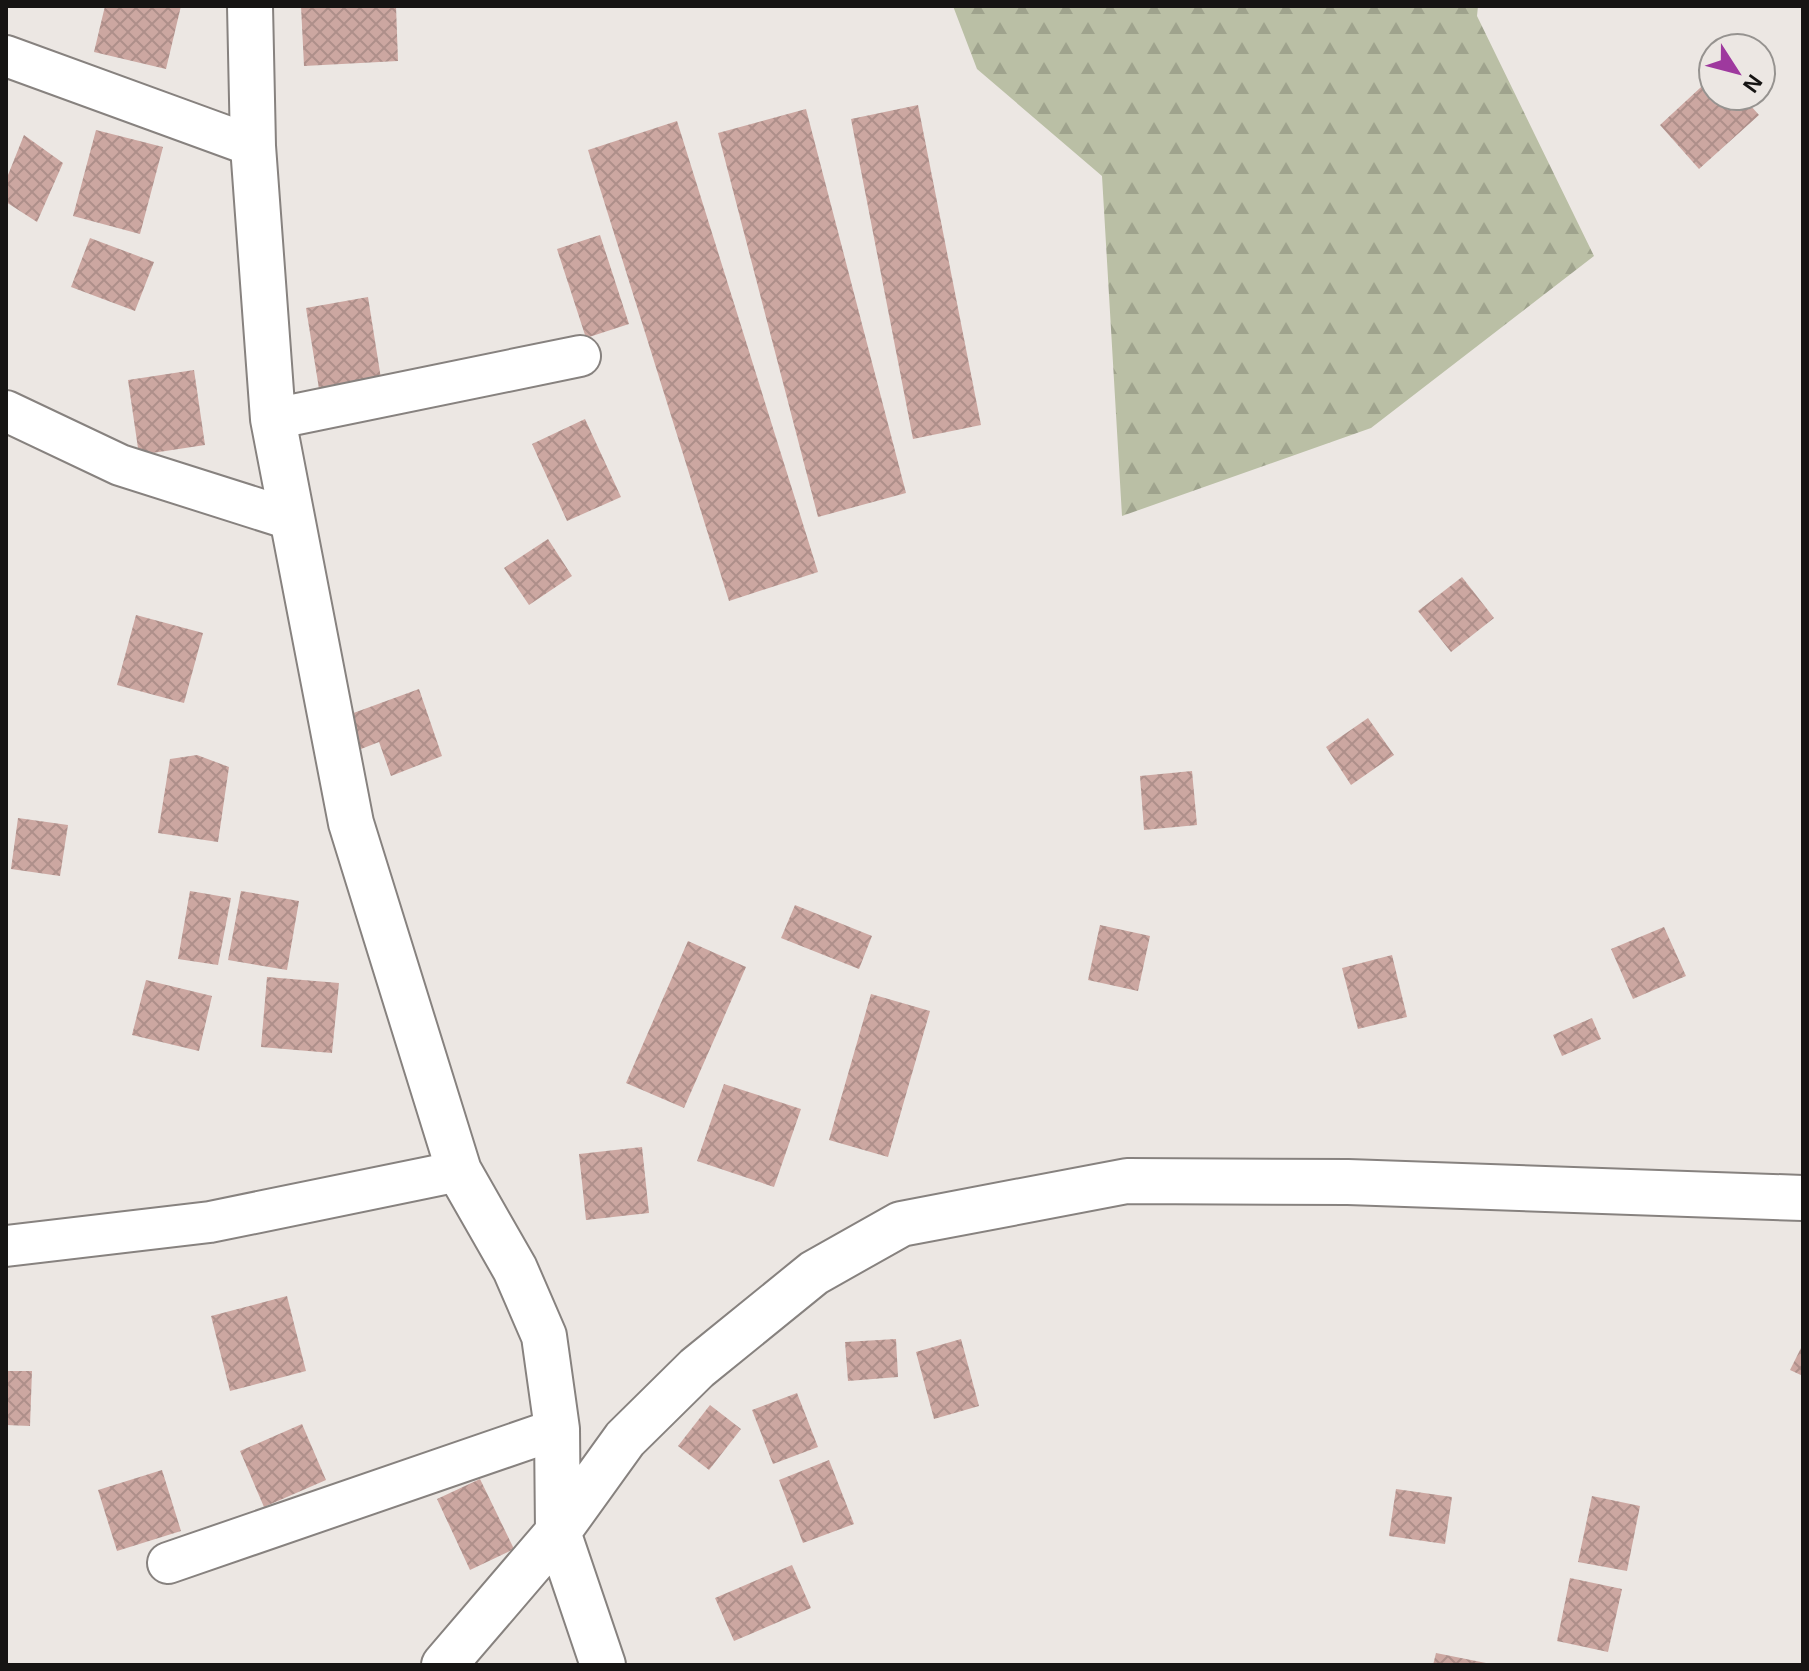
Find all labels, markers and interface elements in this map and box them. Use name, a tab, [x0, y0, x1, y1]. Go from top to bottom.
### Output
north arrow	[1697, 32, 1777, 112]
text: N	[1738, 70, 1768, 97]

